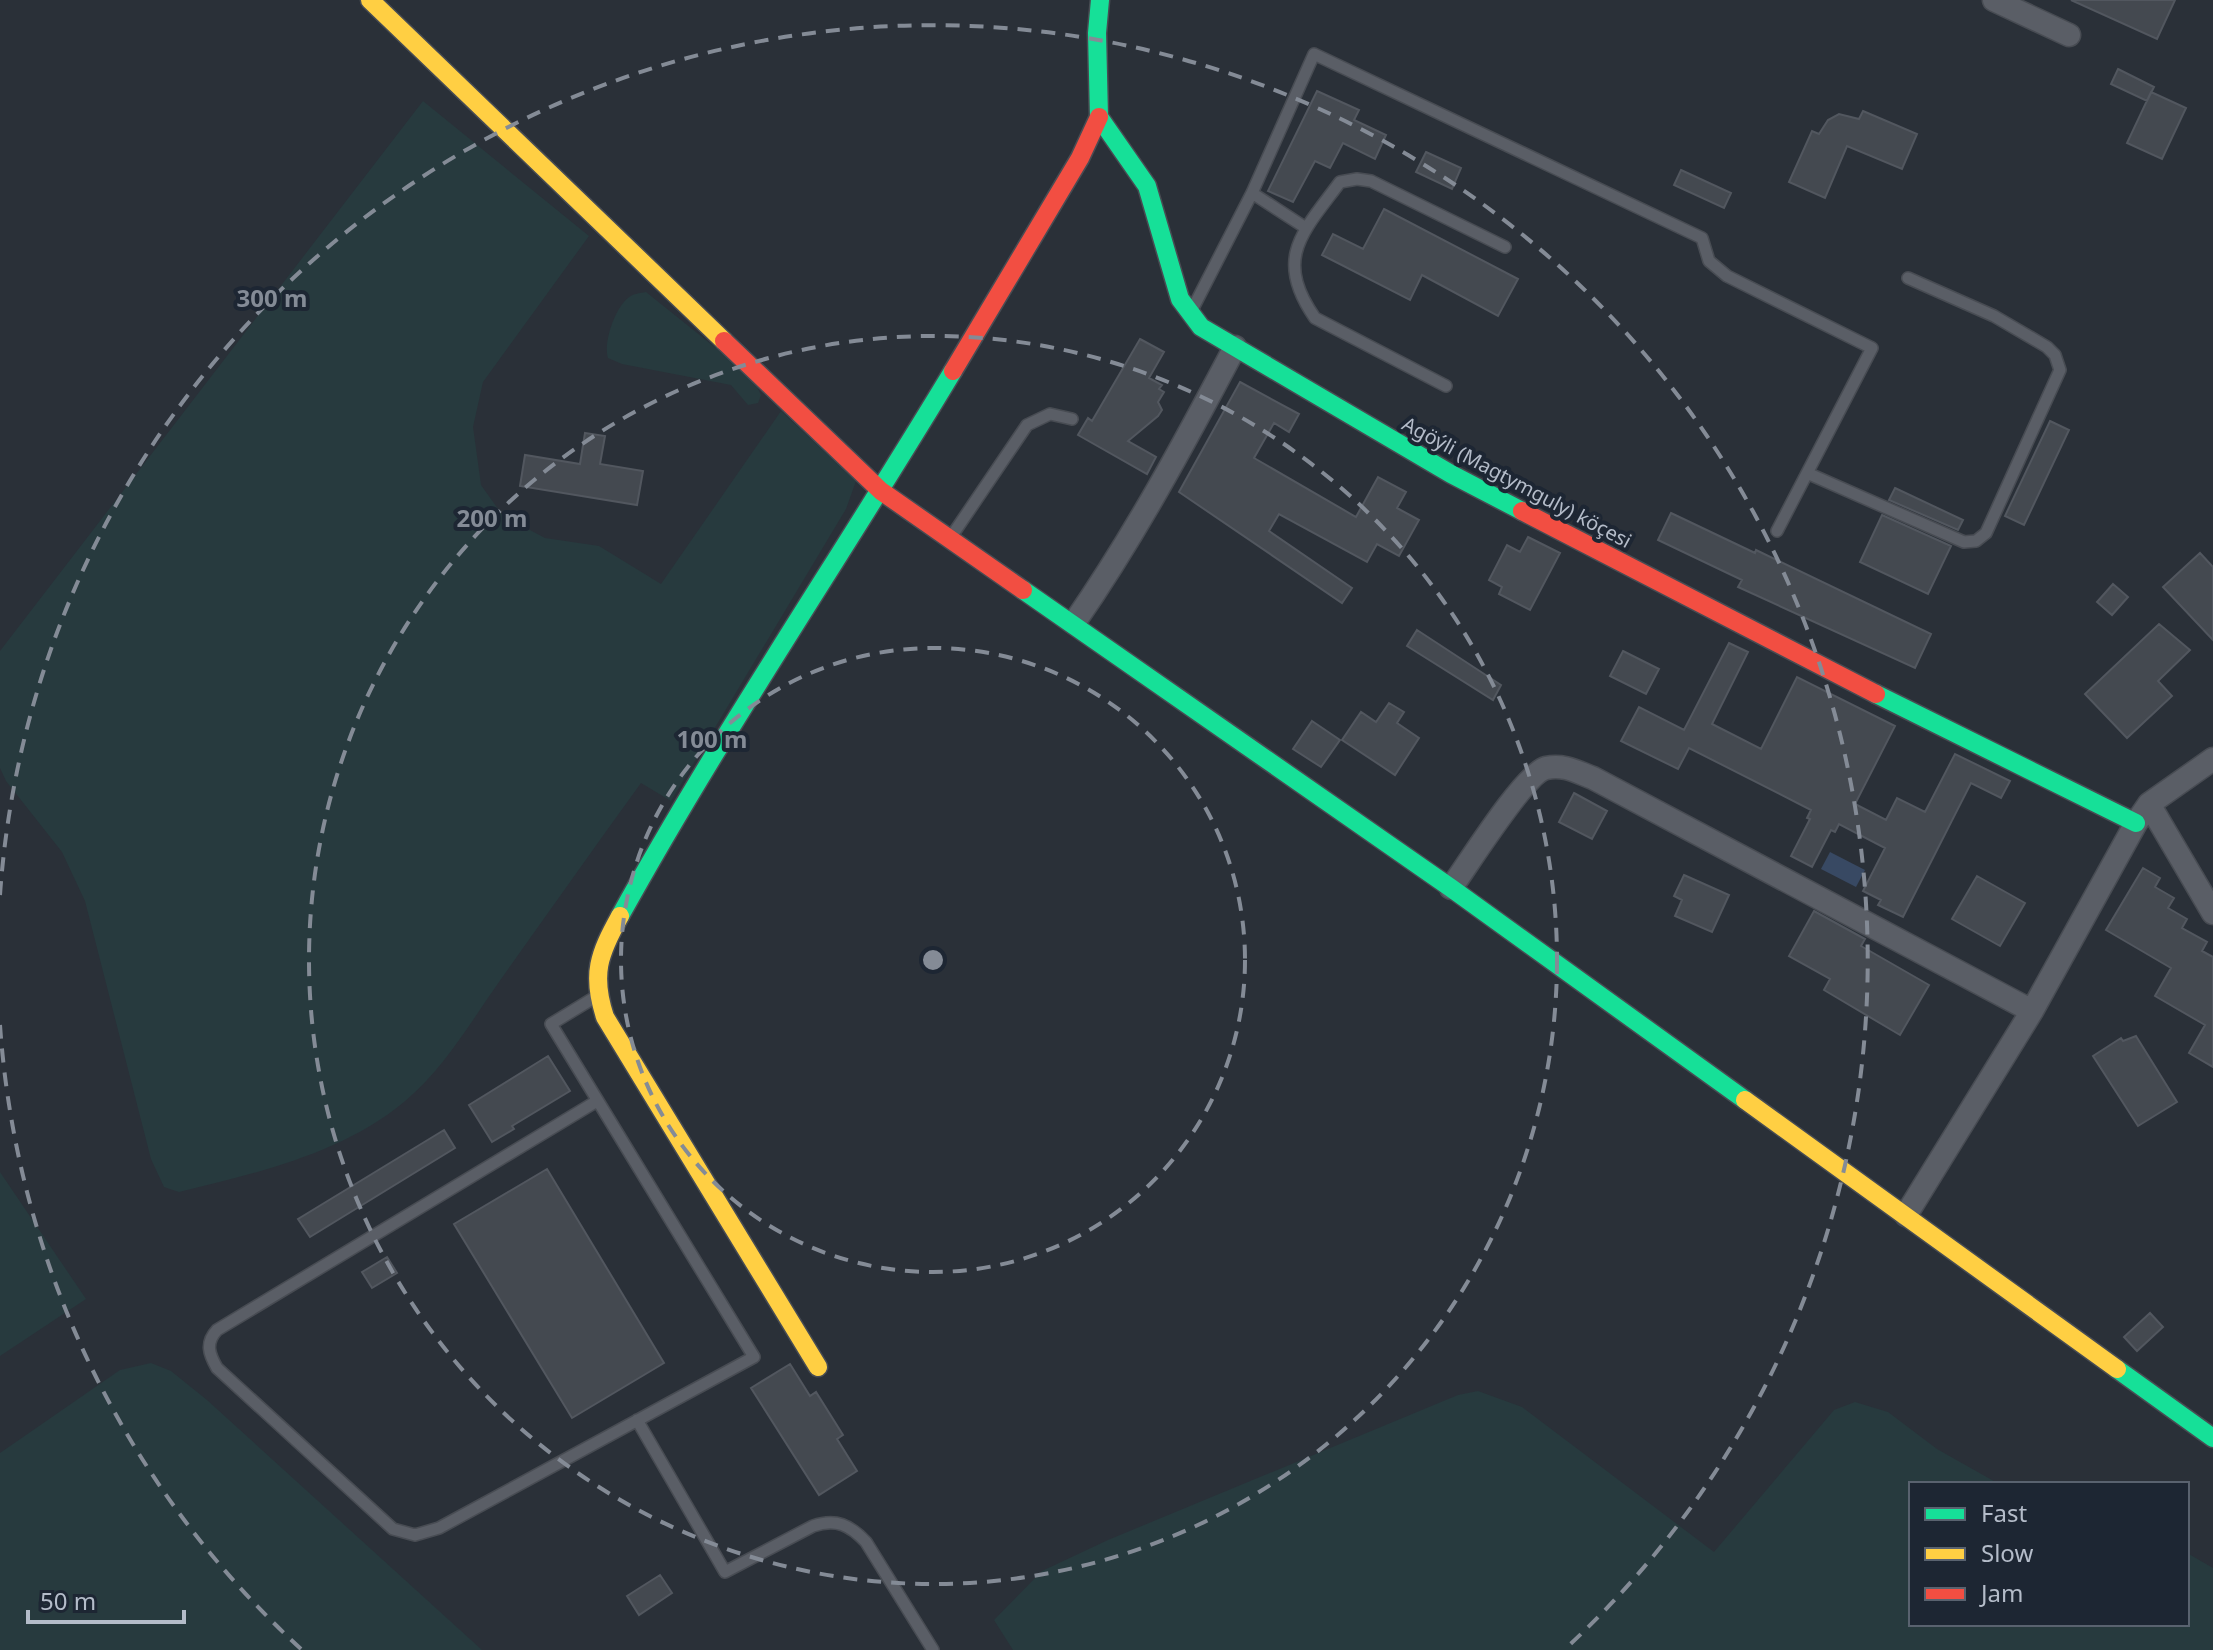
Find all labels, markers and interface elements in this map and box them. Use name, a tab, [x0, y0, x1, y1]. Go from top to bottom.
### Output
text: 300 m	[237, 281, 307, 314]
street label: Agöýli (Magtymguly) köçesi	[1398, 410, 1636, 554]
text: 200 m	[457, 501, 527, 534]
text: 100 m	[677, 722, 747, 755]
centre of rings	[919, 946, 947, 974]
legend	[1909, 1482, 2189, 1626]
text: Fast	[1981, 1496, 2027, 1529]
text: Slow	[1981, 1536, 2033, 1569]
scale bar	[28, 1574, 184, 1624]
text: Jam	[1979, 1576, 2023, 1609]
text: 50 m	[40, 1584, 96, 1617]

